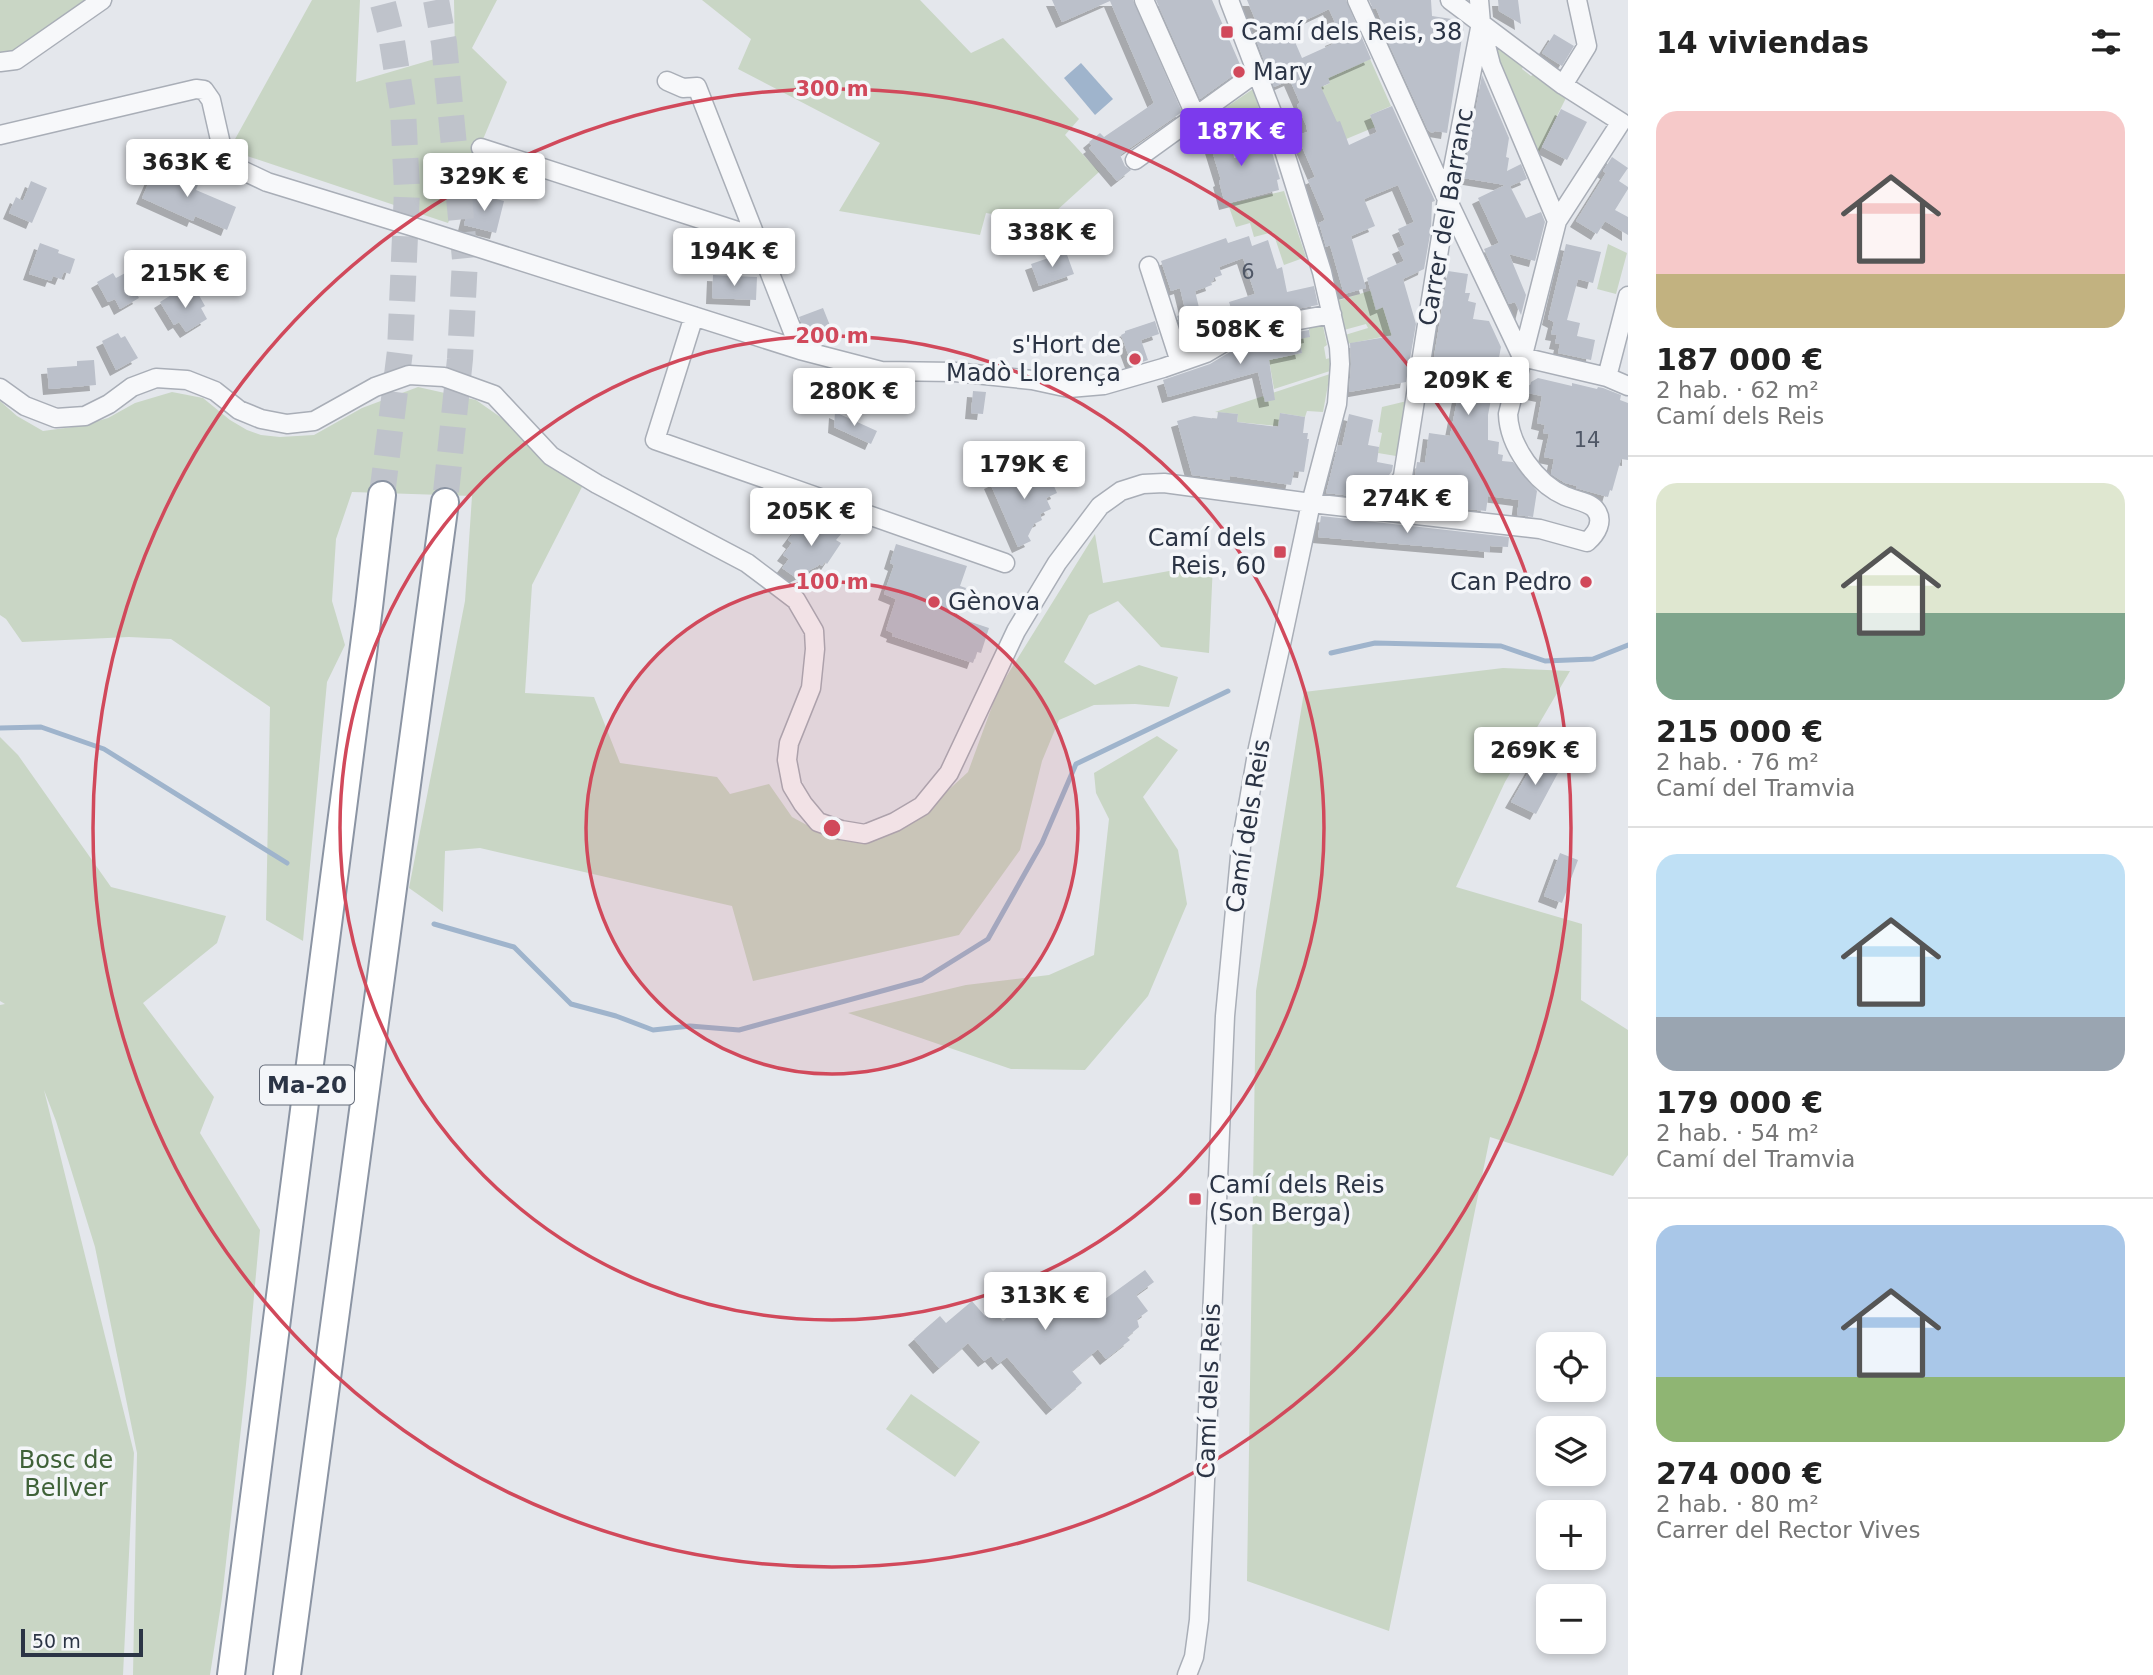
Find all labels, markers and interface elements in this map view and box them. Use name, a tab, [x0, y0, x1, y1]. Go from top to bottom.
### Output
place label: Camí dels Reis, 38	[1241, 18, 1462, 46]
icon: filters	[2087, 23, 2125, 61]
marker: Camí dels Reis, 38	[1219, 24, 1235, 40]
text: 14 viviendas	[1656, 25, 1869, 60]
place label: Mary	[1253, 58, 1312, 86]
marker: Mary	[1231, 64, 1247, 80]
text: 300 m	[795, 77, 869, 101]
street label: Carrer del Barranc	[1413, 106, 1479, 328]
pin: 187K €	[1184, 108, 1298, 168]
text: 187K €	[1196, 118, 1286, 144]
pin: 363K €	[130, 140, 244, 199]
text: 363K €	[142, 149, 232, 175]
pin: 329K €	[427, 154, 541, 213]
icon: home	[1828, 156, 1954, 282]
text: 329K €	[439, 163, 529, 189]
pin: 338K €	[995, 210, 1109, 269]
text: 338K €	[1007, 219, 1097, 245]
pin: 194K €	[677, 229, 791, 288]
text: 194K €	[689, 238, 779, 264]
pin: 215K €	[128, 250, 242, 310]
text: 215K €	[140, 260, 230, 286]
house number: 6	[1241, 260, 1255, 284]
pin: 508K €	[1183, 306, 1297, 366]
text: 508K €	[1195, 316, 1285, 342]
text: 200 m	[795, 324, 869, 348]
place label: s'Hort de Madò Llorença	[946, 331, 1121, 387]
text: 187 000 €	[1656, 342, 1823, 377]
marker: s'Hort de Madò Llorença	[1127, 351, 1143, 367]
pin: 209K €	[1411, 358, 1525, 417]
text: 209K €	[1423, 367, 1513, 393]
pin: 280K €	[797, 368, 911, 428]
text: 2 hab. · 62 m²	[1656, 377, 1819, 403]
text: 280K €	[809, 378, 899, 404]
text: Camí dels Reis	[1656, 403, 1824, 429]
house number: 14	[1574, 428, 1600, 452]
pin: 179K €	[967, 442, 1081, 501]
text: 179K €	[979, 451, 1069, 477]
pin: 274K €	[1350, 476, 1464, 535]
text: 274K €	[1362, 485, 1452, 511]
pin: 205K €	[754, 489, 868, 548]
text: 205K €	[766, 498, 856, 524]
place label: Camí dels Reis, 60	[1148, 524, 1266, 580]
icon: home	[1828, 528, 1954, 654]
marker: Camí dels Reis, 60	[1272, 544, 1288, 560]
place label: Can Pedro	[1450, 568, 1572, 596]
text: 100 m	[795, 570, 869, 594]
marker: Can Pedro	[1578, 574, 1594, 590]
place label: Gènova	[948, 588, 1040, 616]
marker: Gènova	[926, 594, 942, 610]
text: 215 000 €	[1656, 714, 1823, 749]
pin: 269K €	[1478, 728, 1592, 787]
street label: Camí dels Reis	[1220, 737, 1276, 915]
text: 269K €	[1490, 737, 1580, 763]
text: 2 hab. · 76 m²	[1656, 749, 1819, 775]
text: Camí del Tramvia	[1656, 775, 1855, 801]
centre of rings	[820, 816, 844, 840]
icon: home	[1828, 899, 1954, 1025]
road number: Ma-20	[260, 1066, 354, 1104]
text: 179 000 €	[1656, 1085, 1823, 1120]
text: 2 hab. · 54 m²	[1656, 1120, 1819, 1146]
text: Camí del Tramvia	[1656, 1146, 1855, 1172]
place label: Camí dels Reis (Son Berga)	[1209, 1171, 1384, 1227]
marker: Camí dels Reis (Son Berga)	[1187, 1191, 1203, 1207]
icon: home	[1828, 1270, 1954, 1396]
pin: 313K €	[988, 1272, 1102, 1332]
text: 313K €	[1000, 1282, 1090, 1308]
street label: Camí dels Reis	[1192, 1303, 1226, 1479]
map controls	[1536, 1332, 1606, 1654]
button: locate	[1536, 1332, 1606, 1402]
button: layers	[1536, 1416, 1606, 1486]
park label: Bosc de Bellver	[19, 1446, 113, 1502]
text: 274 000 €	[1656, 1456, 1823, 1491]
text: 2 hab. · 80 m²	[1656, 1491, 1819, 1517]
button: +	[1536, 1500, 1606, 1570]
text: Carrer del Rector Vives	[1656, 1517, 1921, 1543]
button: −	[1536, 1584, 1606, 1654]
scale bar	[21, 1626, 144, 1658]
text: 50 m	[32, 1630, 81, 1652]

